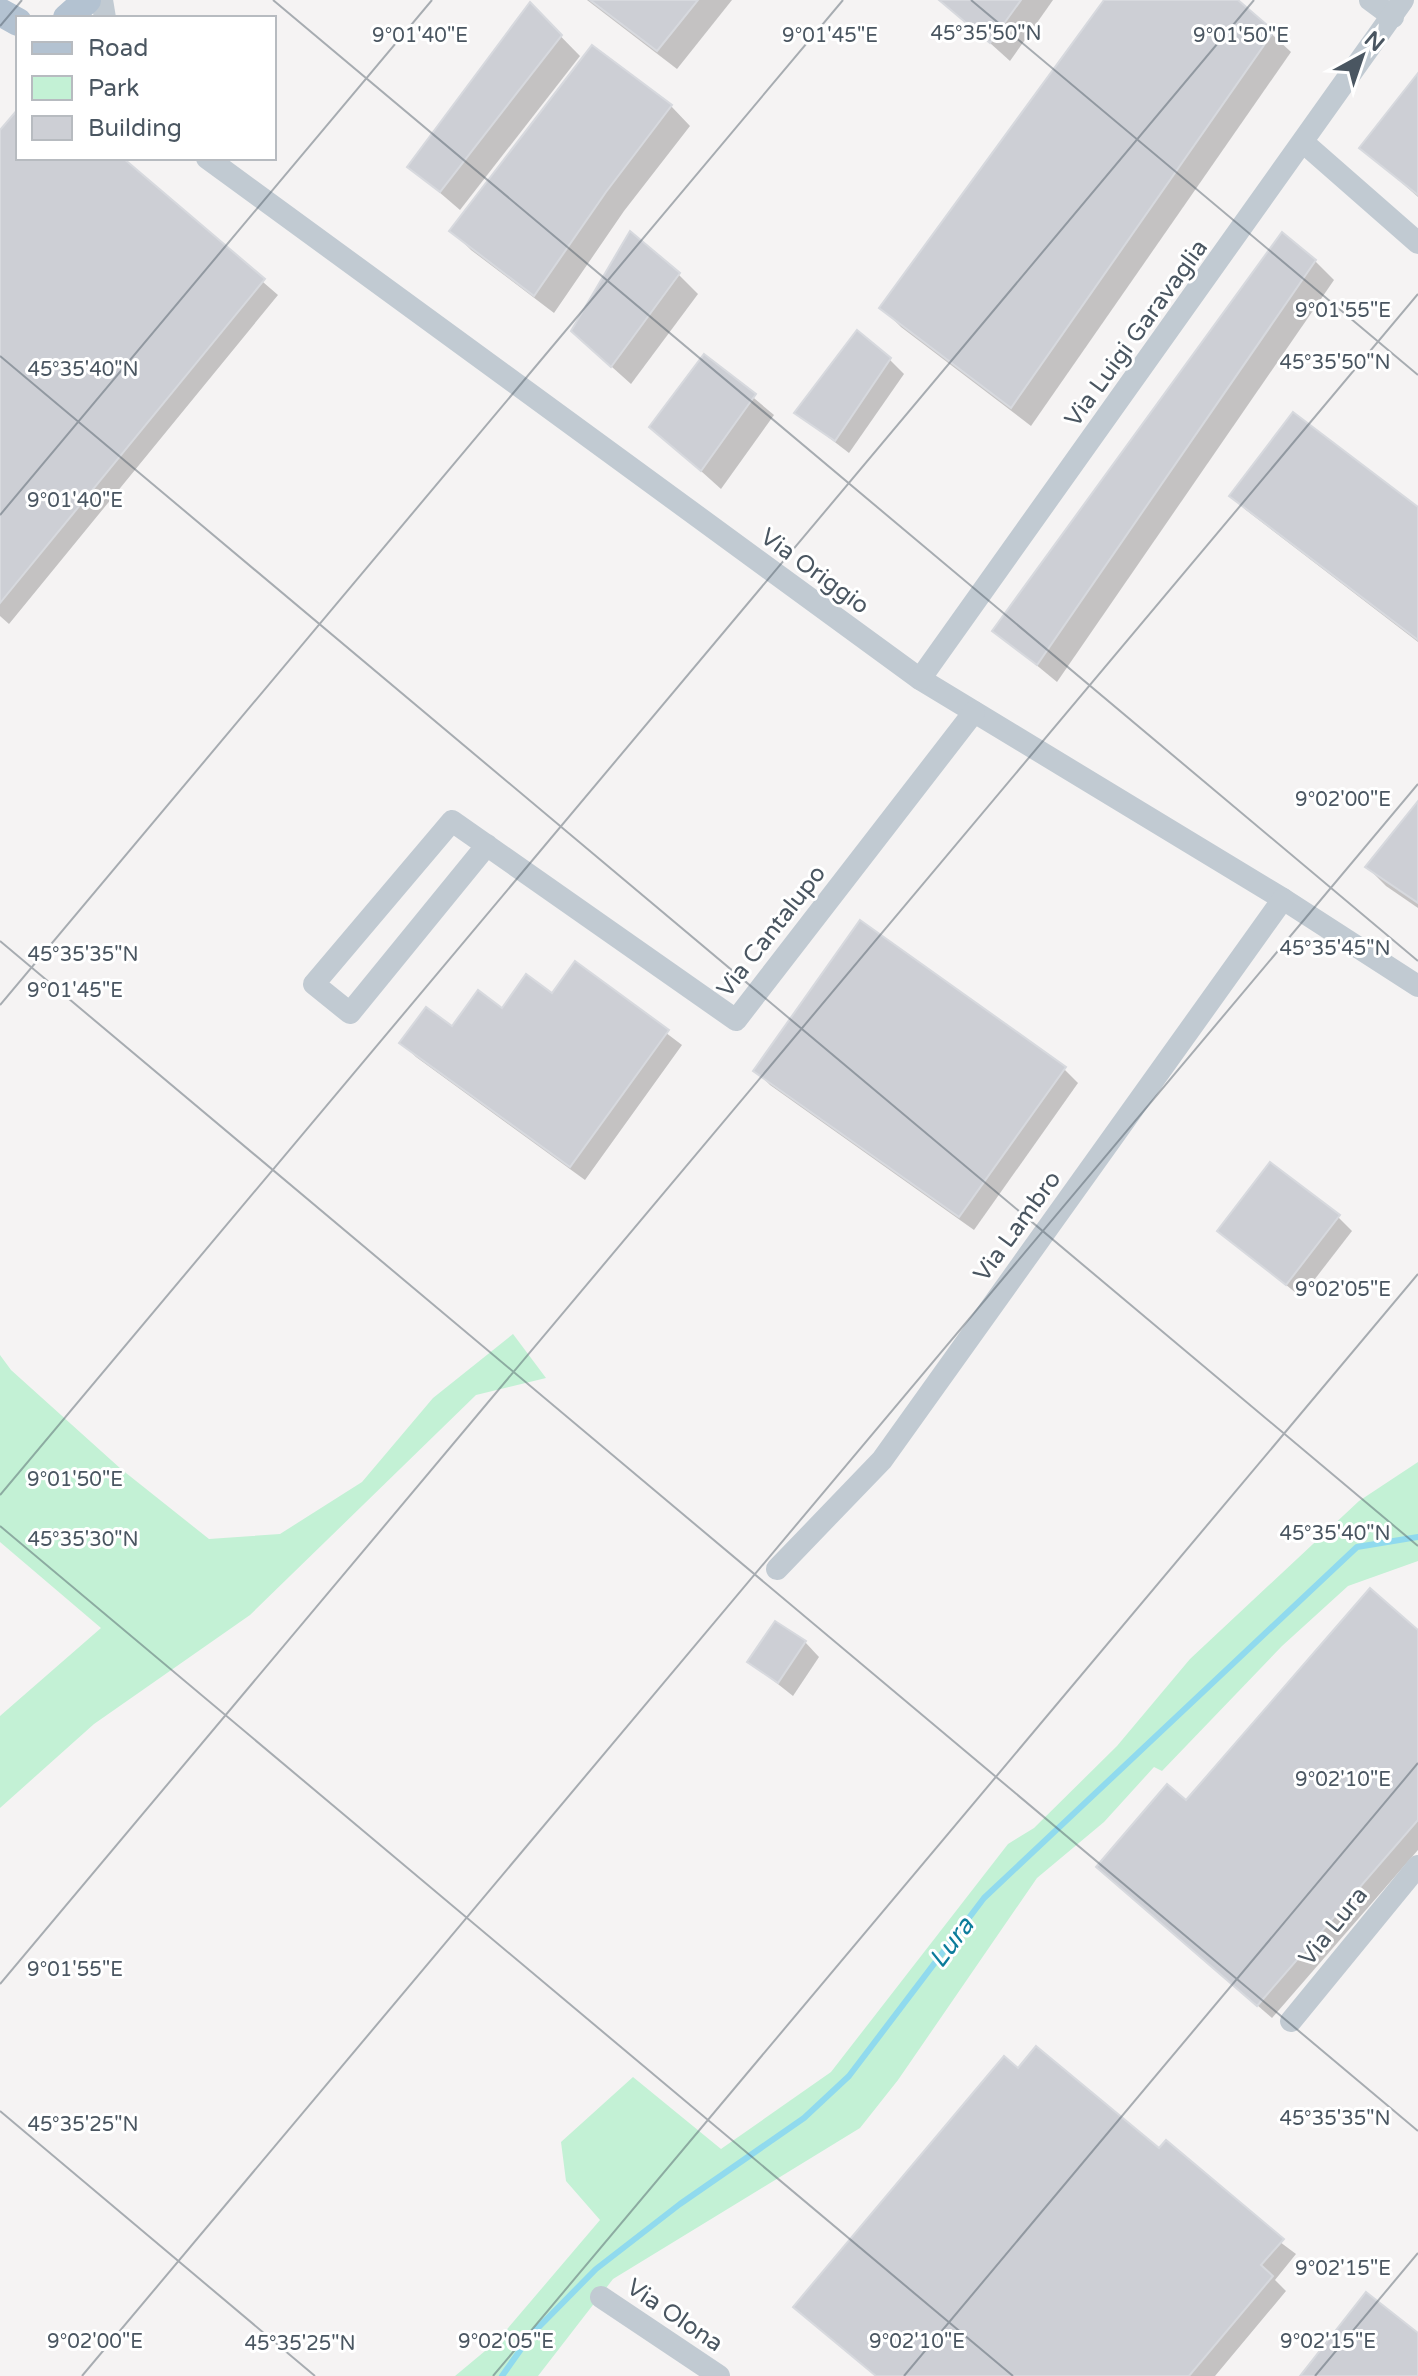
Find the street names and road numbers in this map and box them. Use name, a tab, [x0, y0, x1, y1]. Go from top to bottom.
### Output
street label: Via Luigi Garavaglia	[1059, 234, 1214, 433]
street label: Via Origgio	[755, 522, 875, 621]
street label: Via Cantalupo	[711, 859, 832, 1003]
street label: Via Lambro	[967, 1165, 1067, 1287]
street label: Via Lura	[1293, 1881, 1374, 1972]
street label: Via Olona	[621, 2273, 728, 2358]

